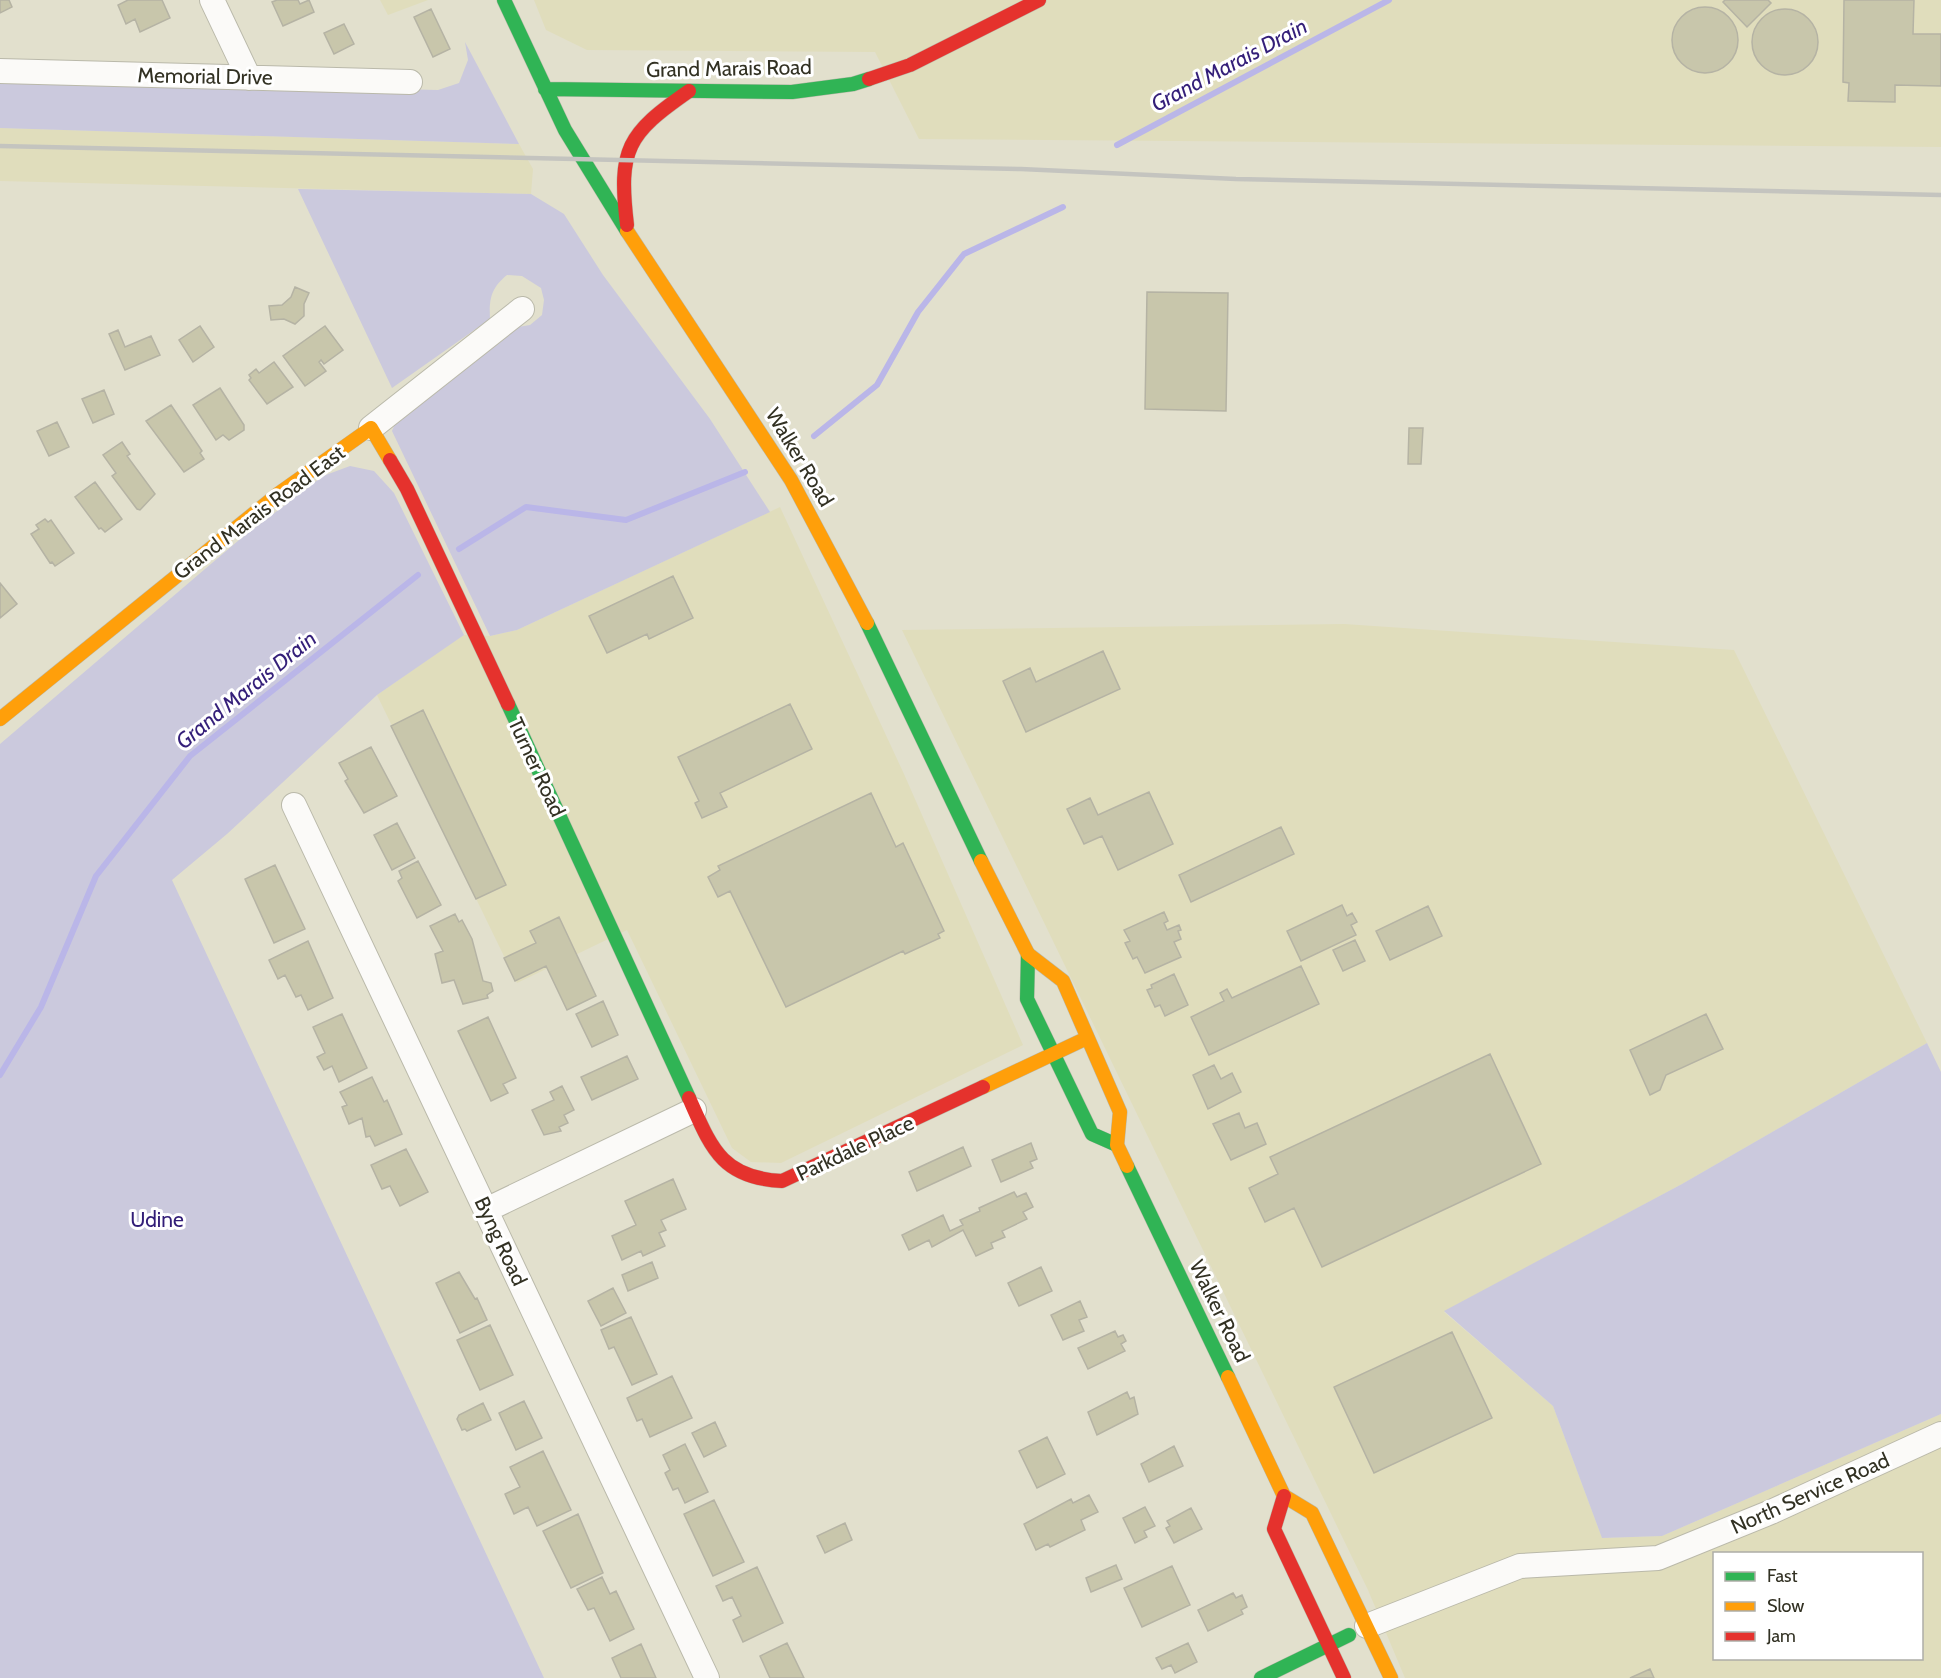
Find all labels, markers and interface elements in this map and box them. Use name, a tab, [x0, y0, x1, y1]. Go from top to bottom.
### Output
water label: Grand Marais Drain	[1146, 12, 1312, 118]
street label: Grand Marais Road	[646, 54, 812, 82]
street label: Memorial Drive	[137, 62, 273, 90]
street label: Walker Road	[761, 403, 839, 511]
street label: Grand Marais Road East	[168, 439, 350, 585]
water label: Grand Marais Drain	[170, 625, 322, 755]
street label: Turner Road	[503, 713, 571, 821]
street label: Parkdale Place	[792, 1110, 918, 1186]
street label: Byng Road	[470, 1193, 532, 1289]
park label: Udine	[130, 1207, 184, 1232]
street label: Walker Road	[1185, 1256, 1255, 1366]
street label: North Service Road	[1727, 1447, 1893, 1539]
legend	[1713, 1552, 1923, 1660]
text: Fast	[1767, 1565, 1798, 1587]
text: Slow	[1767, 1595, 1804, 1617]
text: Jam	[1766, 1625, 1796, 1647]

